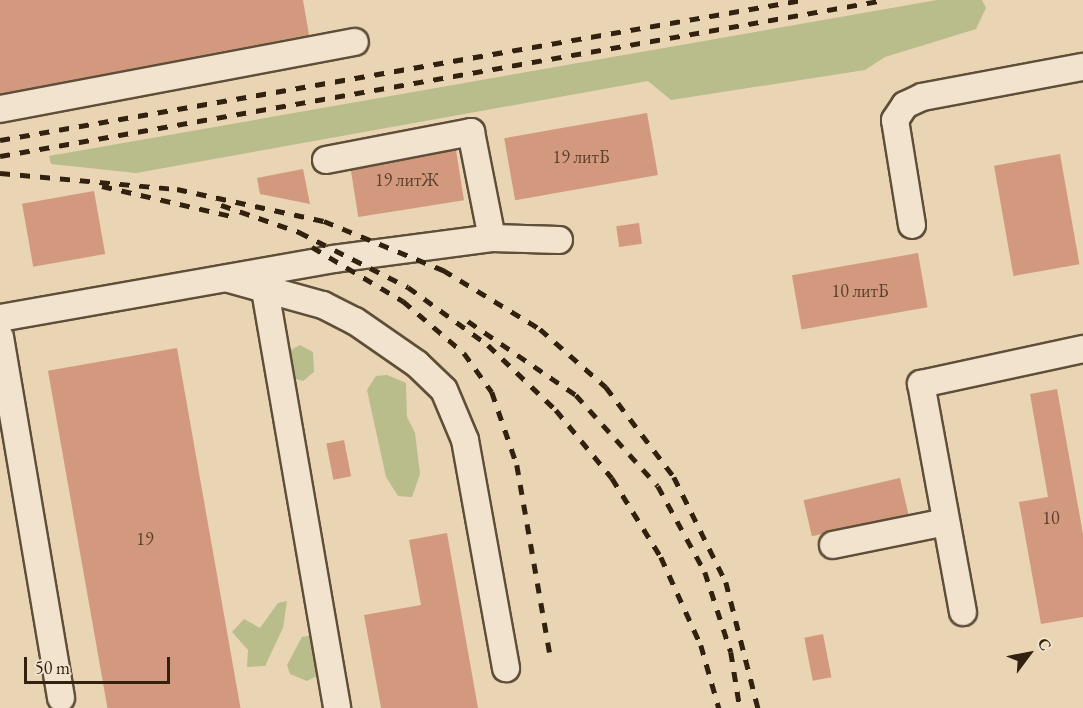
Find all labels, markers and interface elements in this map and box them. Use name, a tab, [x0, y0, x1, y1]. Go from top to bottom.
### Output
house number: 19 литБ	[553, 146, 609, 168]
house number: 19 литЖ	[375, 169, 439, 191]
house number: 10 литБ	[832, 280, 888, 302]
house number: 10	[1042, 507, 1060, 529]
house number: 19	[136, 528, 154, 550]
north arrow	[999, 624, 1059, 684]
text: С	[1033, 634, 1057, 655]
scale bar	[27, 645, 172, 683]
text: 50 m	[35, 656, 70, 679]

